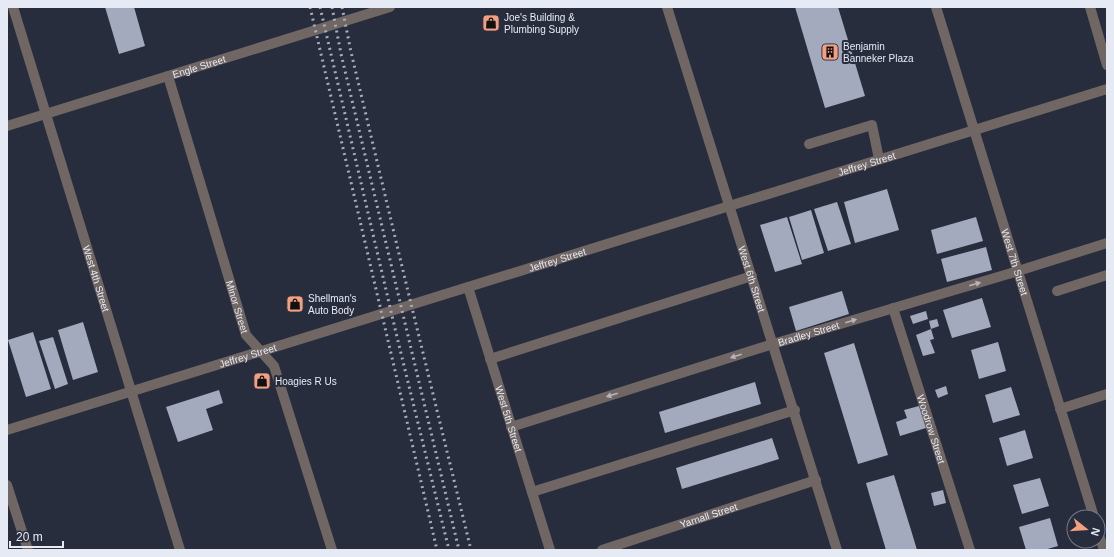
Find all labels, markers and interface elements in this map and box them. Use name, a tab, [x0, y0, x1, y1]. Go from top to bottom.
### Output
place label: Joe's Building & Plumbing Supply	[504, 12, 579, 35]
shop icon: Joe's Building & Plumbing Supply	[481, 13, 501, 33]
place label: Benjamin Banneker Plaza	[843, 41, 914, 64]
building icon: Benjamin Banneker Plaza	[820, 42, 840, 62]
street label: Engle Street	[171, 53, 227, 80]
street label: Jeffrey Street	[837, 150, 897, 178]
street label: West 7th Street	[999, 228, 1030, 297]
street label: West 4th Street	[81, 244, 111, 313]
street label: West 6th Street	[736, 245, 767, 314]
street label: Jeffrey Street	[527, 246, 587, 274]
street label: Minor Street	[224, 279, 250, 335]
one-way arrow	[970, 281, 982, 287]
place label: Shellman's Auto Body	[308, 293, 357, 316]
shop icon: Shellman's Auto Body	[285, 294, 305, 314]
one-way arrow	[845, 318, 857, 324]
street label: Bradley Street	[777, 320, 841, 348]
street label: Jeffrey Street	[218, 342, 278, 370]
one-way arrow	[730, 353, 742, 359]
shop icon: Hoagies R Us	[252, 371, 272, 391]
place label: Hoagies R Us	[275, 376, 337, 387]
street label: West 5th Street	[493, 384, 524, 454]
one-way arrow	[606, 392, 618, 398]
street label: Woodrow Street	[915, 393, 947, 465]
street label: Yarnall Street	[678, 501, 739, 530]
north arrow	[1066, 509, 1106, 549]
scale bar	[10, 523, 63, 549]
text: N	[1089, 526, 1102, 538]
text: 20 m	[16, 530, 43, 544]

